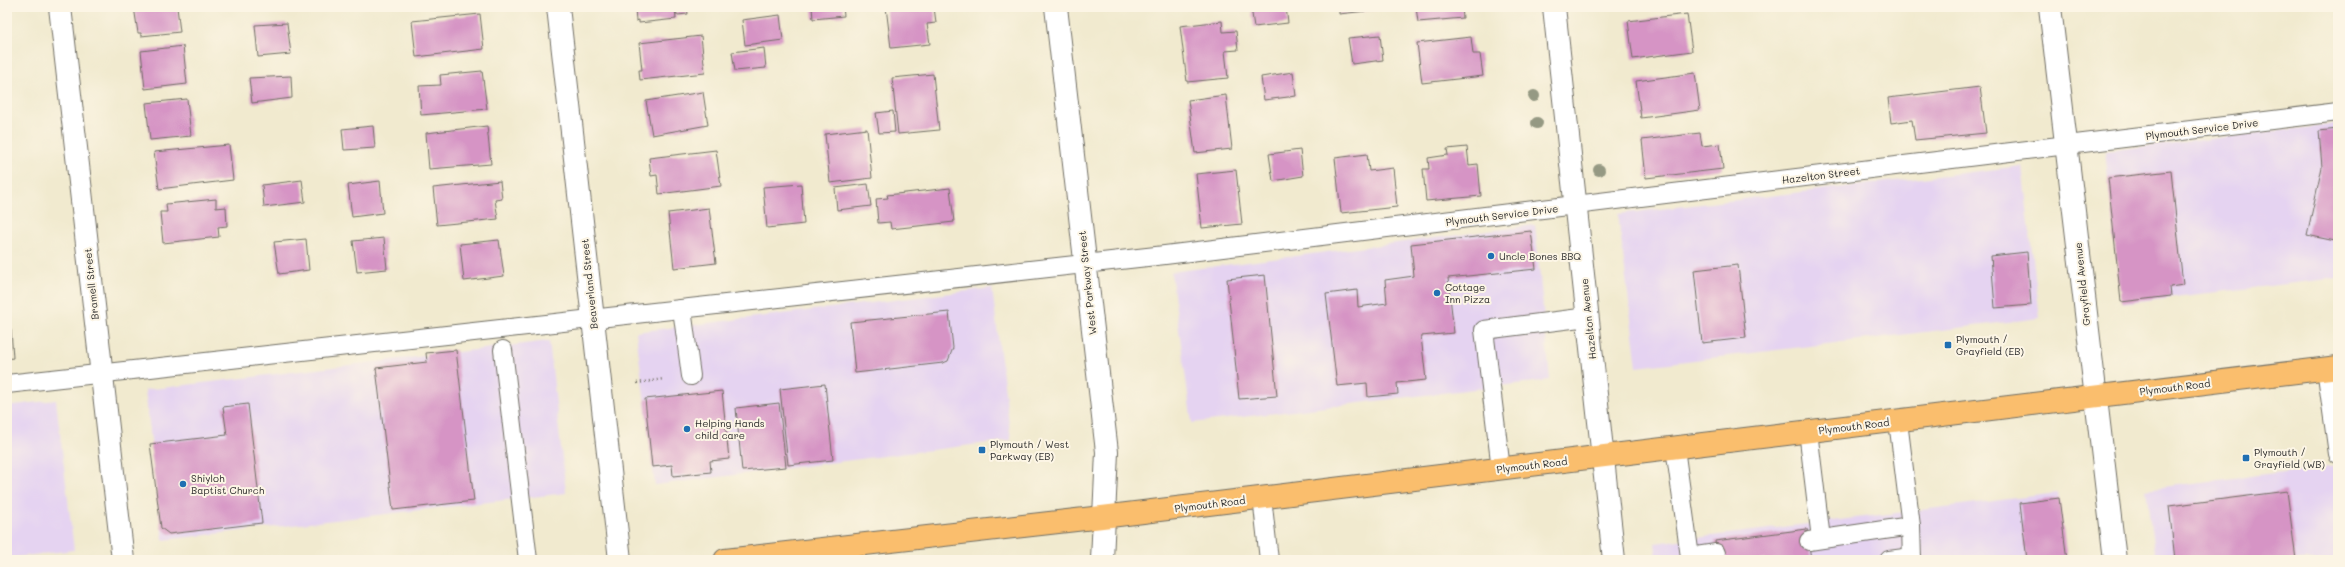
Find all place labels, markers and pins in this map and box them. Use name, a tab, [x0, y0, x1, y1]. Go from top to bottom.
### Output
place label: Uncle Bones BBQ	[1499, 249, 1581, 263]
marker: Uncle Bones BBQ	[1486, 251, 1496, 261]
place label: Cottage Inn Pizza	[1445, 280, 1490, 306]
marker: Cottage Inn Pizza	[1432, 288, 1442, 298]
place label: Plymouth / Grayfield (EB)	[1956, 332, 2024, 358]
marker: Plymouth / Grayfield (EB)	[1943, 340, 1953, 350]
place label: Helping Hands child care	[695, 416, 765, 442]
marker: Helping Hands child care	[682, 424, 692, 434]
place label: Plymouth / West Parkway (EB)	[990, 437, 1069, 463]
marker: Plymouth / West Parkway (EB)	[977, 445, 987, 455]
place label: Plymouth / Grayfield (WB)	[2254, 445, 2325, 471]
marker: Plymouth / Grayfield (WB)	[2241, 453, 2251, 463]
place label: Shiyloh Baptist Church	[191, 471, 265, 497]
marker: Shiyloh Baptist Church	[178, 479, 188, 489]

